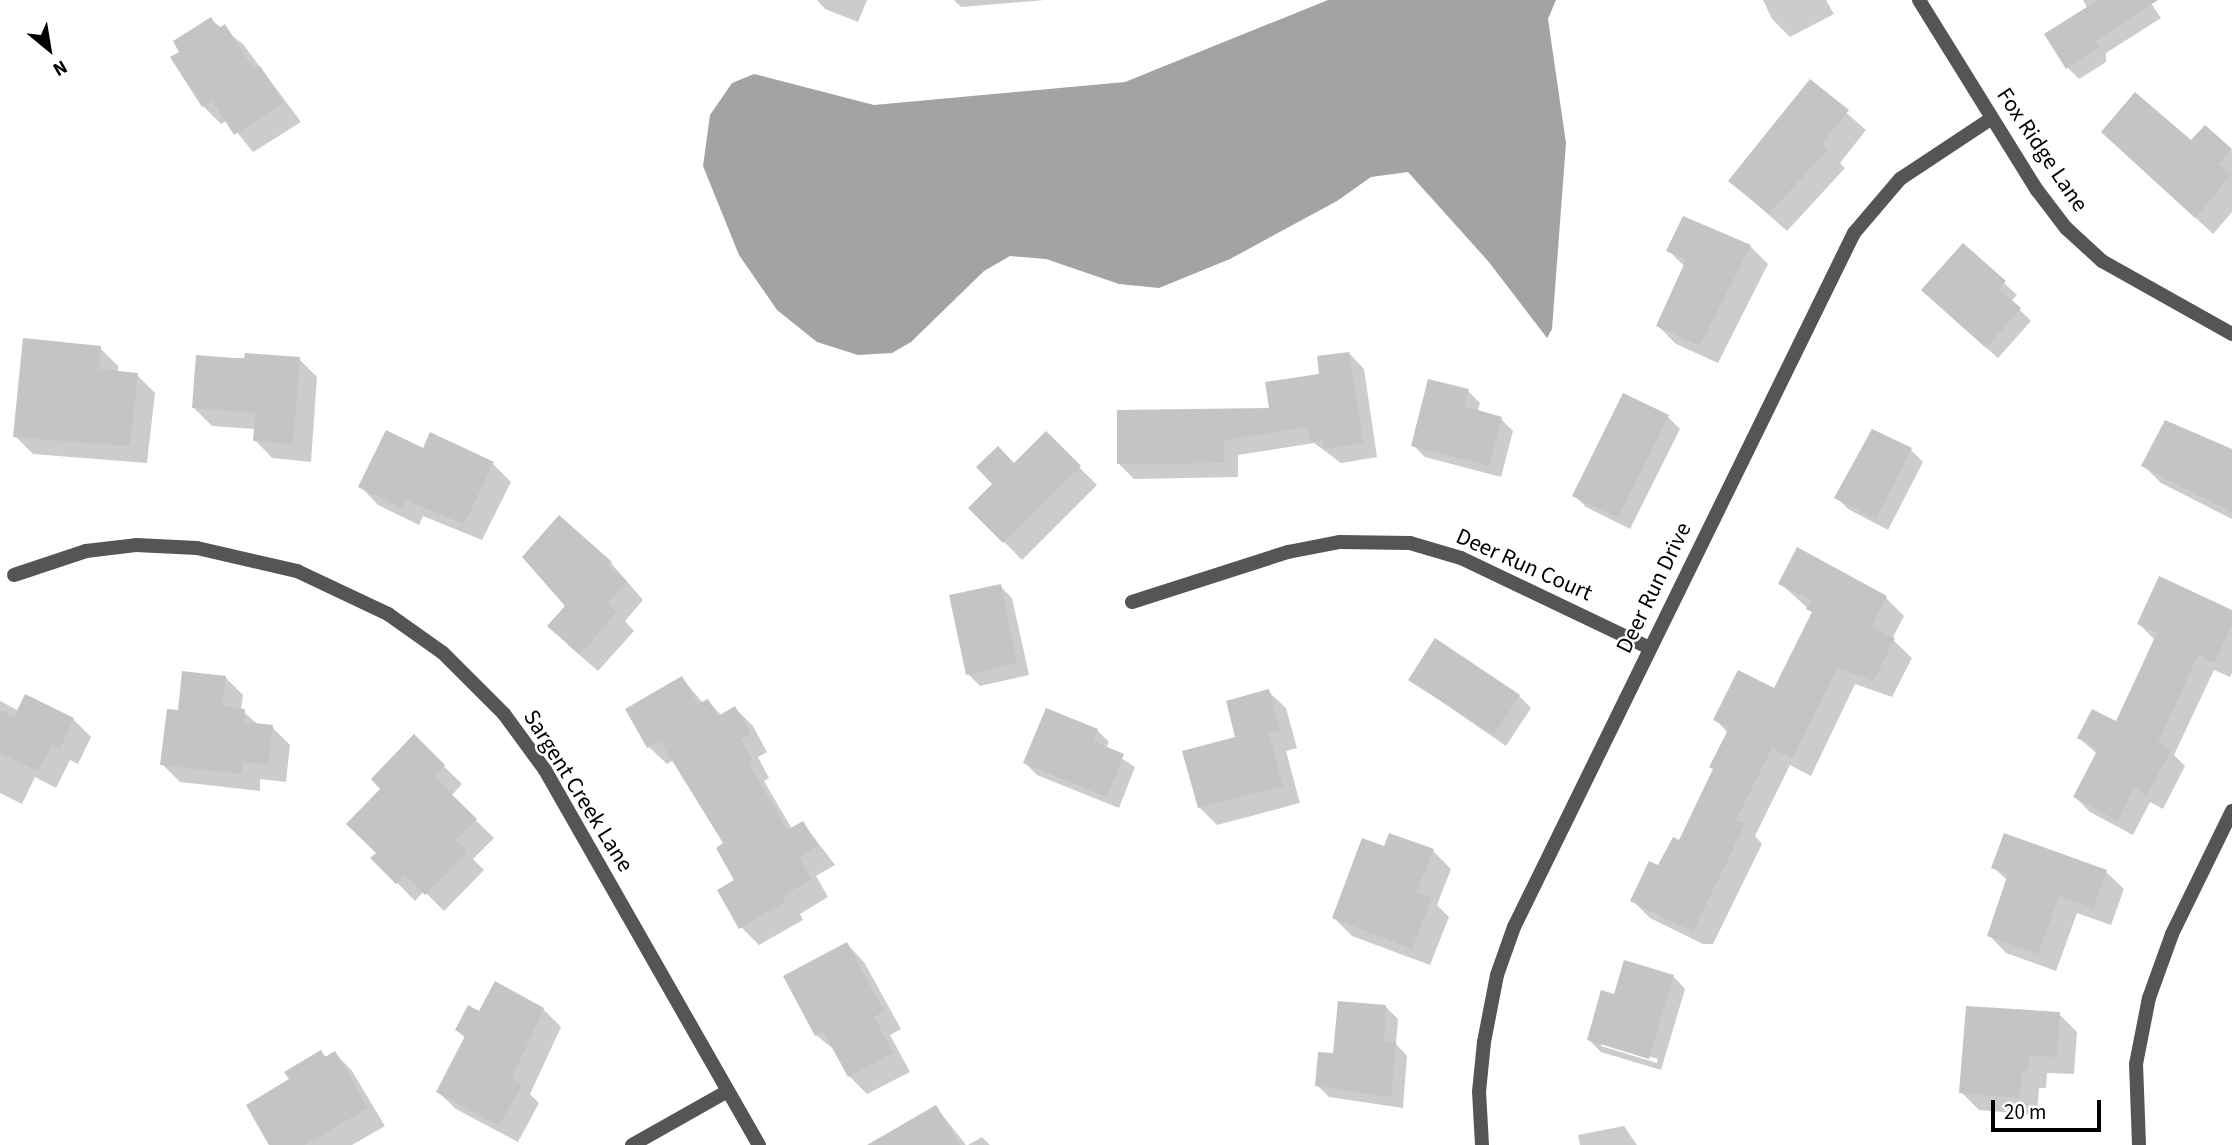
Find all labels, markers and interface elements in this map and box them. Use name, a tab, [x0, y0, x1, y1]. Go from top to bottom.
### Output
north arrow	[14, 14, 84, 84]
text: N	[48, 53, 72, 82]
street label: Fox Ridge Lane	[1990, 83, 2094, 217]
street label: Deer Run Drive	[1610, 518, 1698, 658]
street label: Deer Run Court	[1452, 523, 1596, 607]
street label: Sargent Creek Lane	[517, 705, 639, 877]
scale bar	[1994, 1086, 2104, 1130]
text: 20 m	[2004, 1097, 2046, 1127]

